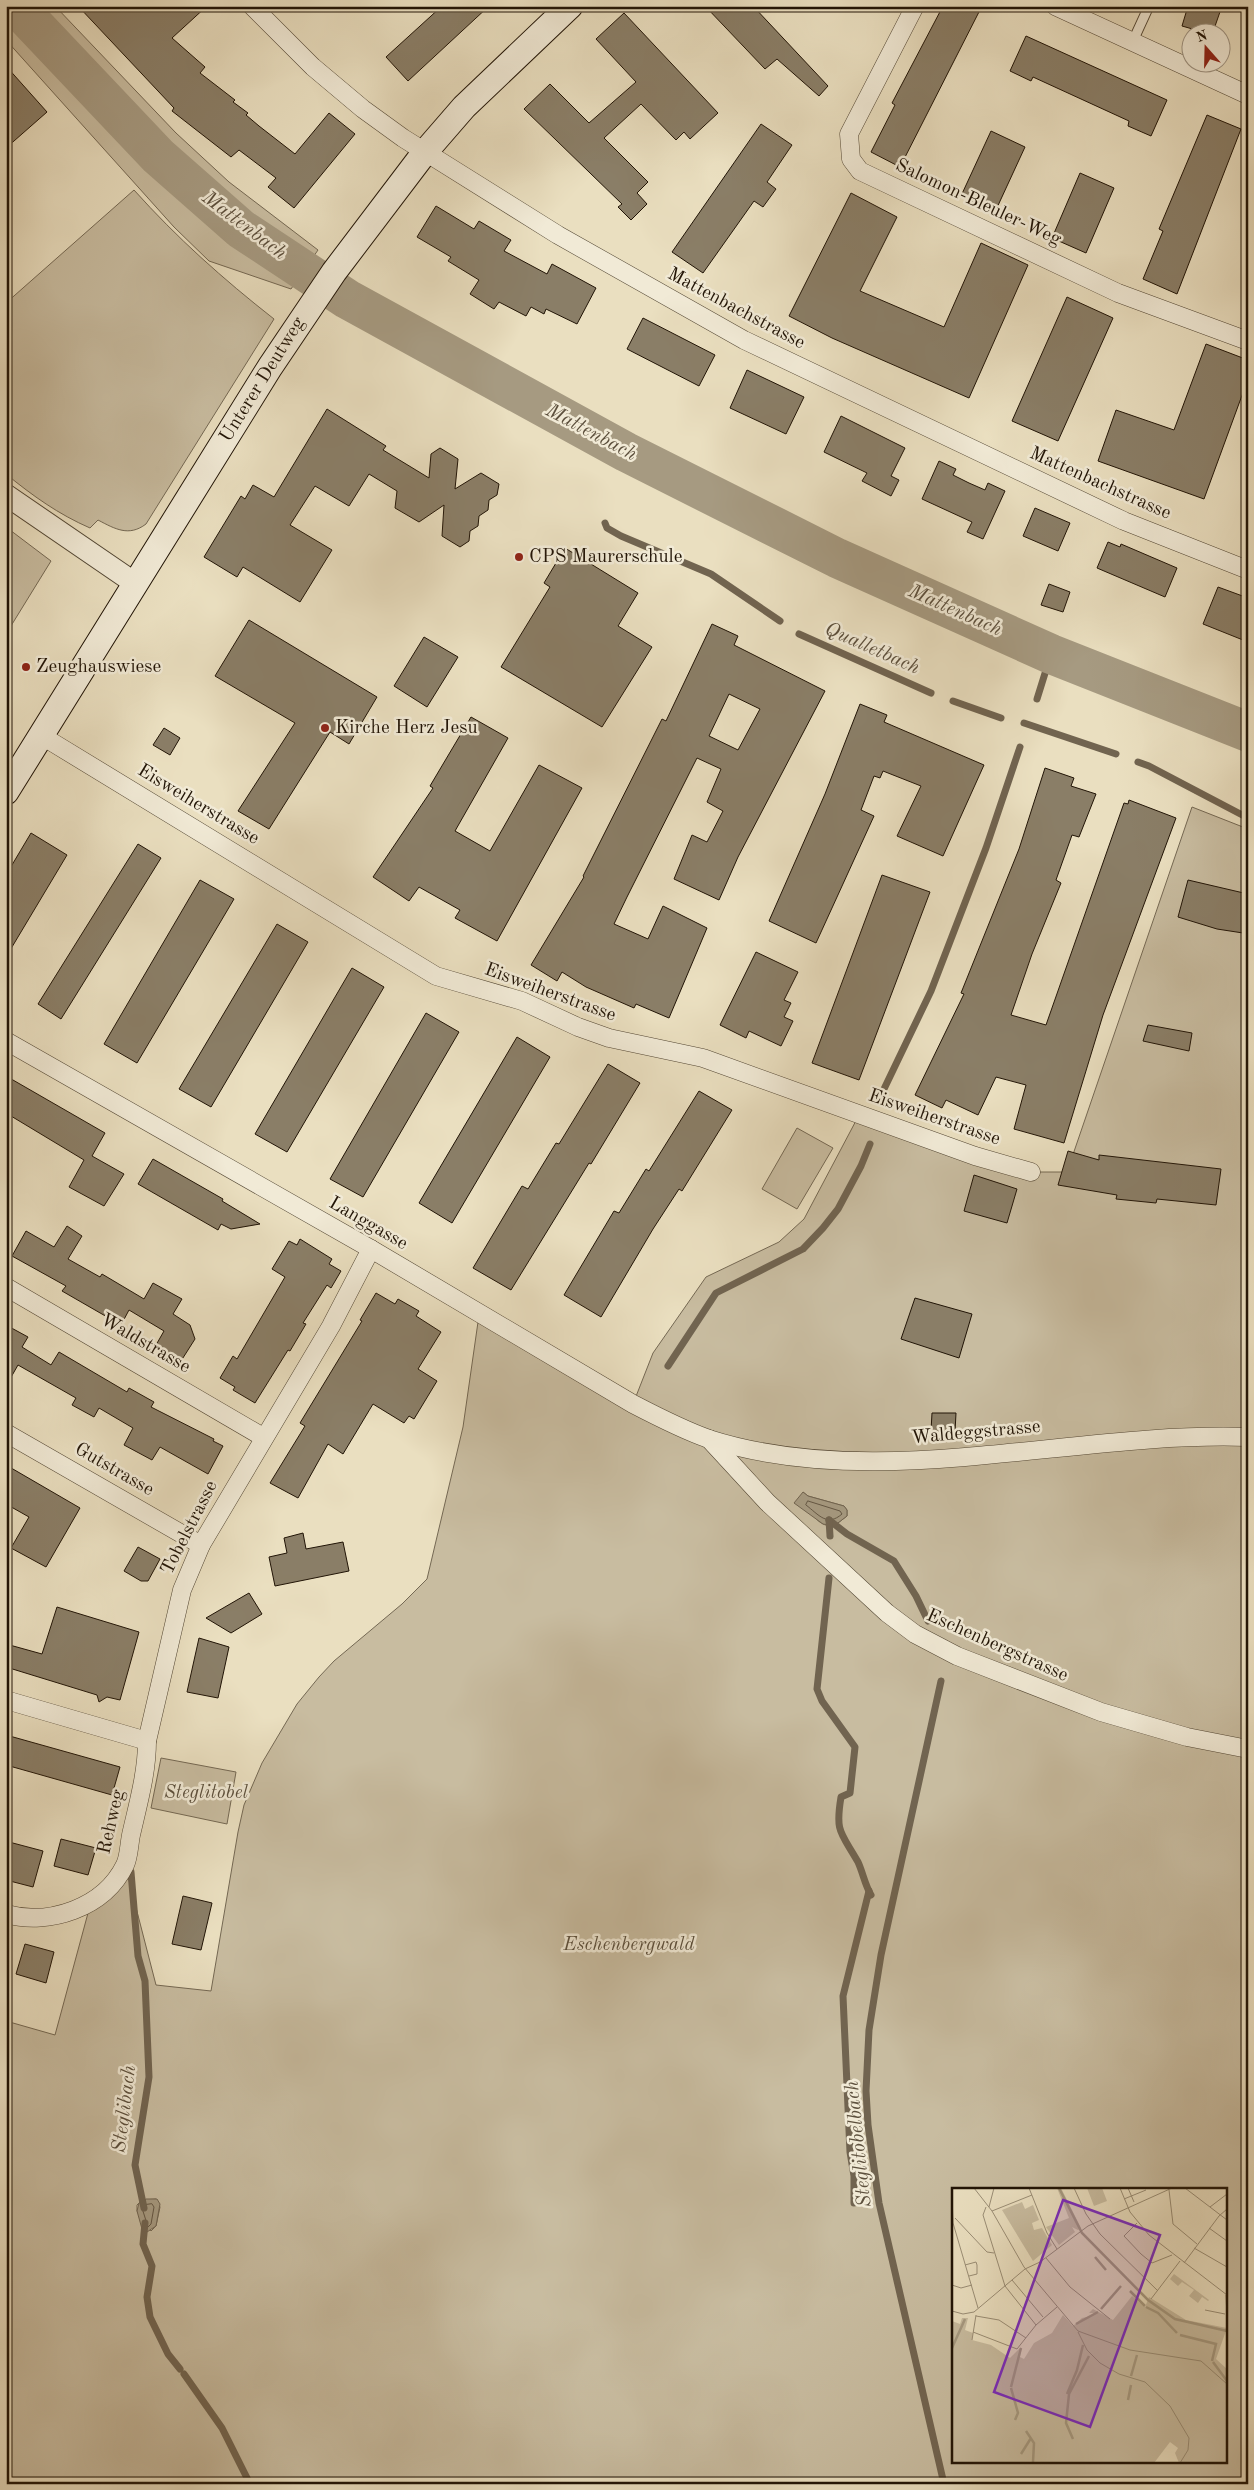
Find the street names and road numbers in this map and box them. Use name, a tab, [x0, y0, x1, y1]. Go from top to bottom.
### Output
street label: Salomon-Bleuler-Weg	[892, 156, 1065, 250]
street label: Mattenbachstrasse	[664, 265, 808, 353]
street label: Unterer Deutweg	[217, 314, 309, 446]
street label: Mattenbachstrasse	[1026, 444, 1174, 524]
street label: Eisweiherstrasse	[134, 761, 262, 849]
street label: Eisweiherstrasse	[482, 960, 618, 1026]
street label: Eisweiherstrasse	[865, 1086, 1003, 1150]
street label: Langgasse	[325, 1194, 411, 1254]
street label: Waldstrasse	[97, 1311, 193, 1377]
street label: Waldeggstrasse	[911, 1418, 1041, 1448]
street label: Gutstrasse	[71, 1440, 157, 1500]
street label: Tobelstrasse	[158, 1478, 222, 1578]
street label: Eschenbergstrasse	[923, 1606, 1071, 1686]
street label: Rehweg	[95, 1787, 129, 1856]

